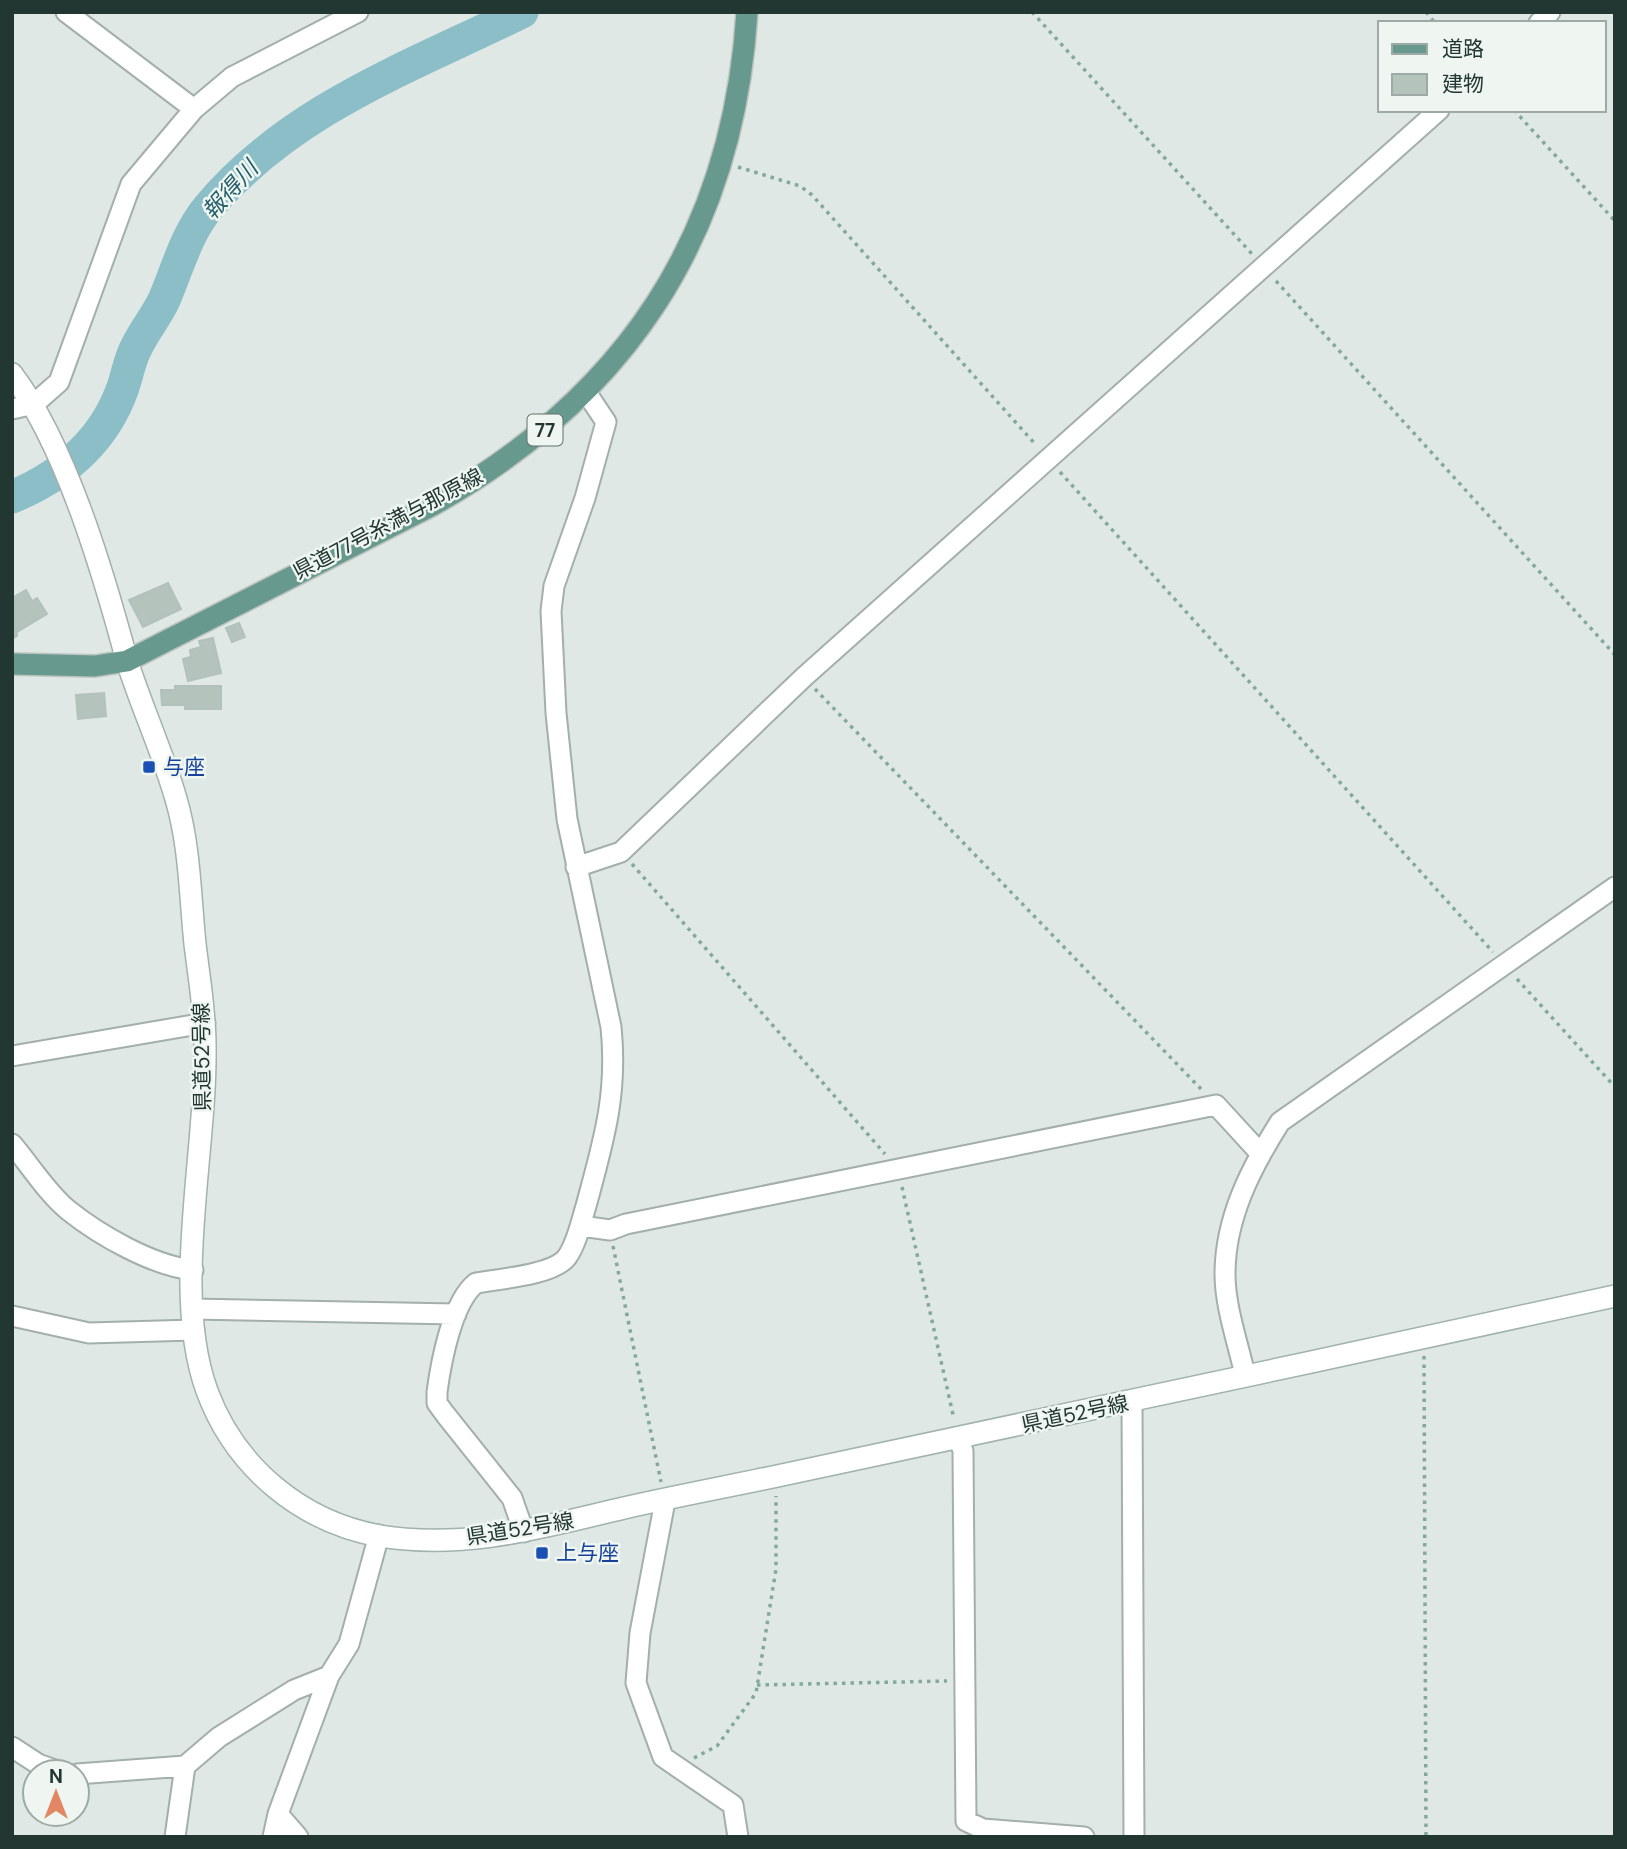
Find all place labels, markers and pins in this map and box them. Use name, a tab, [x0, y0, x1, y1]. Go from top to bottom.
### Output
place label: 与座	[163, 753, 205, 781]
marker: 与座	[141, 759, 157, 775]
place label: 上与座	[556, 1539, 619, 1567]
marker: 上与座	[534, 1545, 550, 1561]

